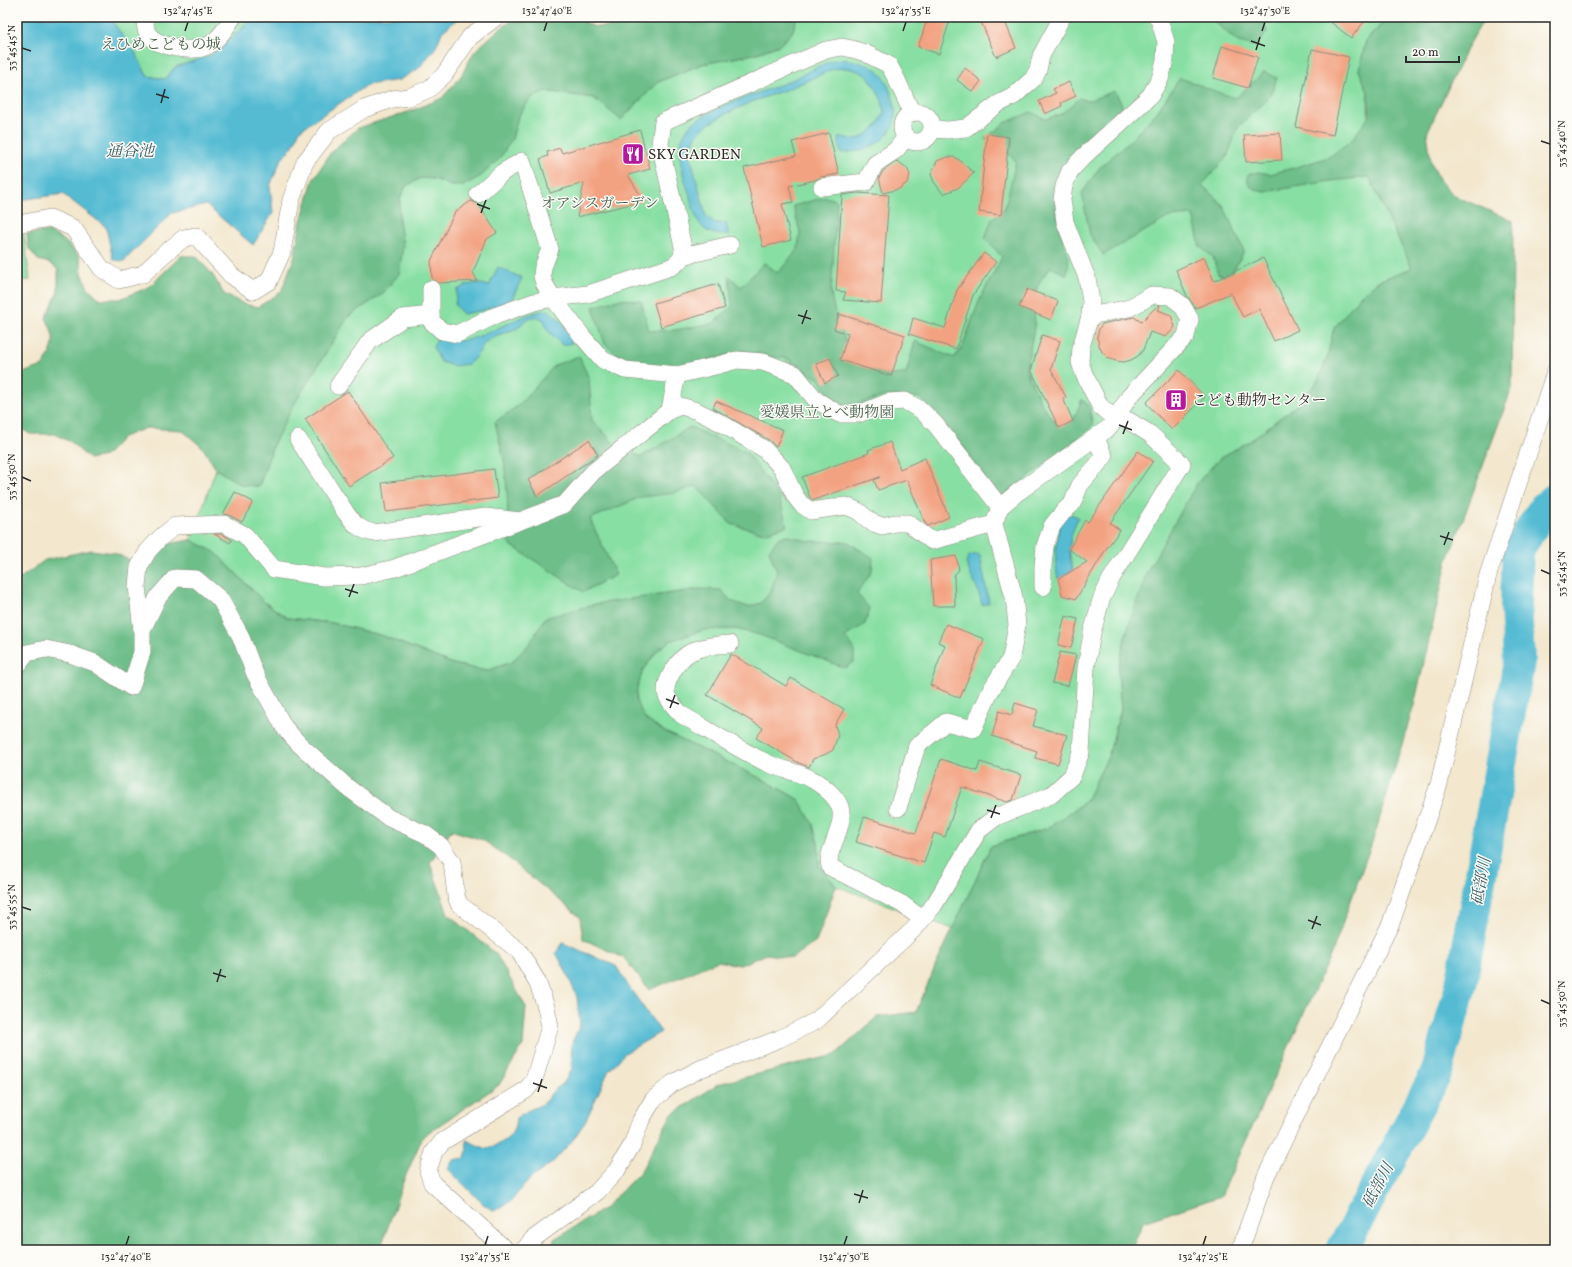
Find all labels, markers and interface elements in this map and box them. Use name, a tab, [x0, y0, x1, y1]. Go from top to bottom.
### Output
text: 132°47'45"E	[163, 4, 213, 18]
text: 132°47'40"E	[522, 4, 572, 18]
text: 132°47'35"E	[881, 4, 931, 18]
text: 132°47'30"E	[1240, 4, 1290, 18]
text: 33°45'45"N	[5, 24, 19, 71]
park label: えひめこどもの城	[101, 35, 221, 56]
scale bar	[1406, 38, 1459, 64]
text: 20 m	[1412, 45, 1439, 61]
text: 33°45'40"N	[1555, 120, 1569, 168]
water label: 通谷池	[106, 141, 156, 163]
restaurant icon: SKY GARDEN	[620, 141, 646, 167]
place label: SKY GARDEN	[648, 145, 741, 166]
park label: オアシスガーデン	[541, 194, 659, 215]
building icon: こども動物センター	[1163, 387, 1189, 413]
place label: こども動物センター	[1192, 391, 1326, 412]
park label: 愛媛県立とべ動物園	[760, 403, 894, 424]
text: 33°45'50"N	[5, 453, 19, 500]
text: 33°45'45"N	[1555, 550, 1569, 597]
water label: 砥部川	[1467, 854, 1497, 907]
text: 33°45'55"N	[5, 883, 19, 930]
text: 33°45'50"N	[1555, 980, 1569, 1027]
water label: 砥部川	[1358, 1158, 1401, 1212]
text: 132°47'40"E	[101, 1250, 151, 1264]
text: 132°47'35"E	[460, 1250, 510, 1264]
text: 132°47'30"E	[819, 1250, 869, 1264]
text: 132°47'25"E	[1178, 1250, 1228, 1264]

